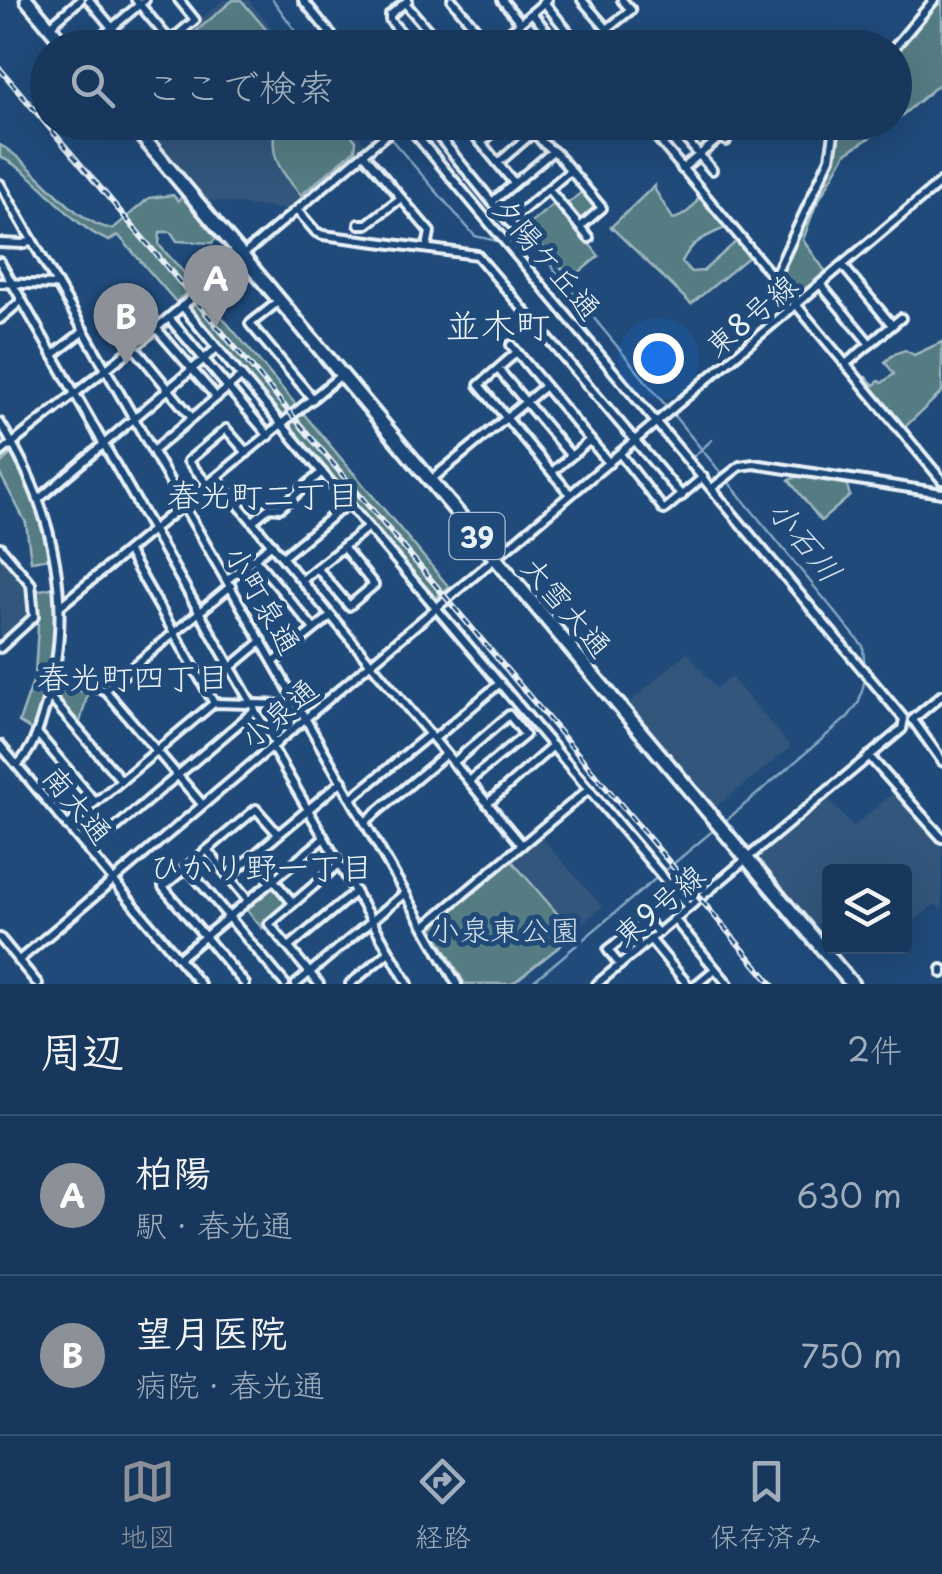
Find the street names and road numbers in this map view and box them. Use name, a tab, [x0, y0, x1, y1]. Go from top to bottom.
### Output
street label: 夕陽ケ丘通	[483, 185, 613, 329]
street label: 東8号線	[694, 262, 806, 366]
road number: 39	[450, 513, 504, 559]
street label: 小町泉通	[215, 536, 313, 662]
street label: 大雪大通	[512, 546, 624, 666]
street label: 小泉通	[229, 666, 327, 758]
street label: 南大通	[33, 755, 125, 853]
street label: 東9号線	[602, 852, 714, 956]

